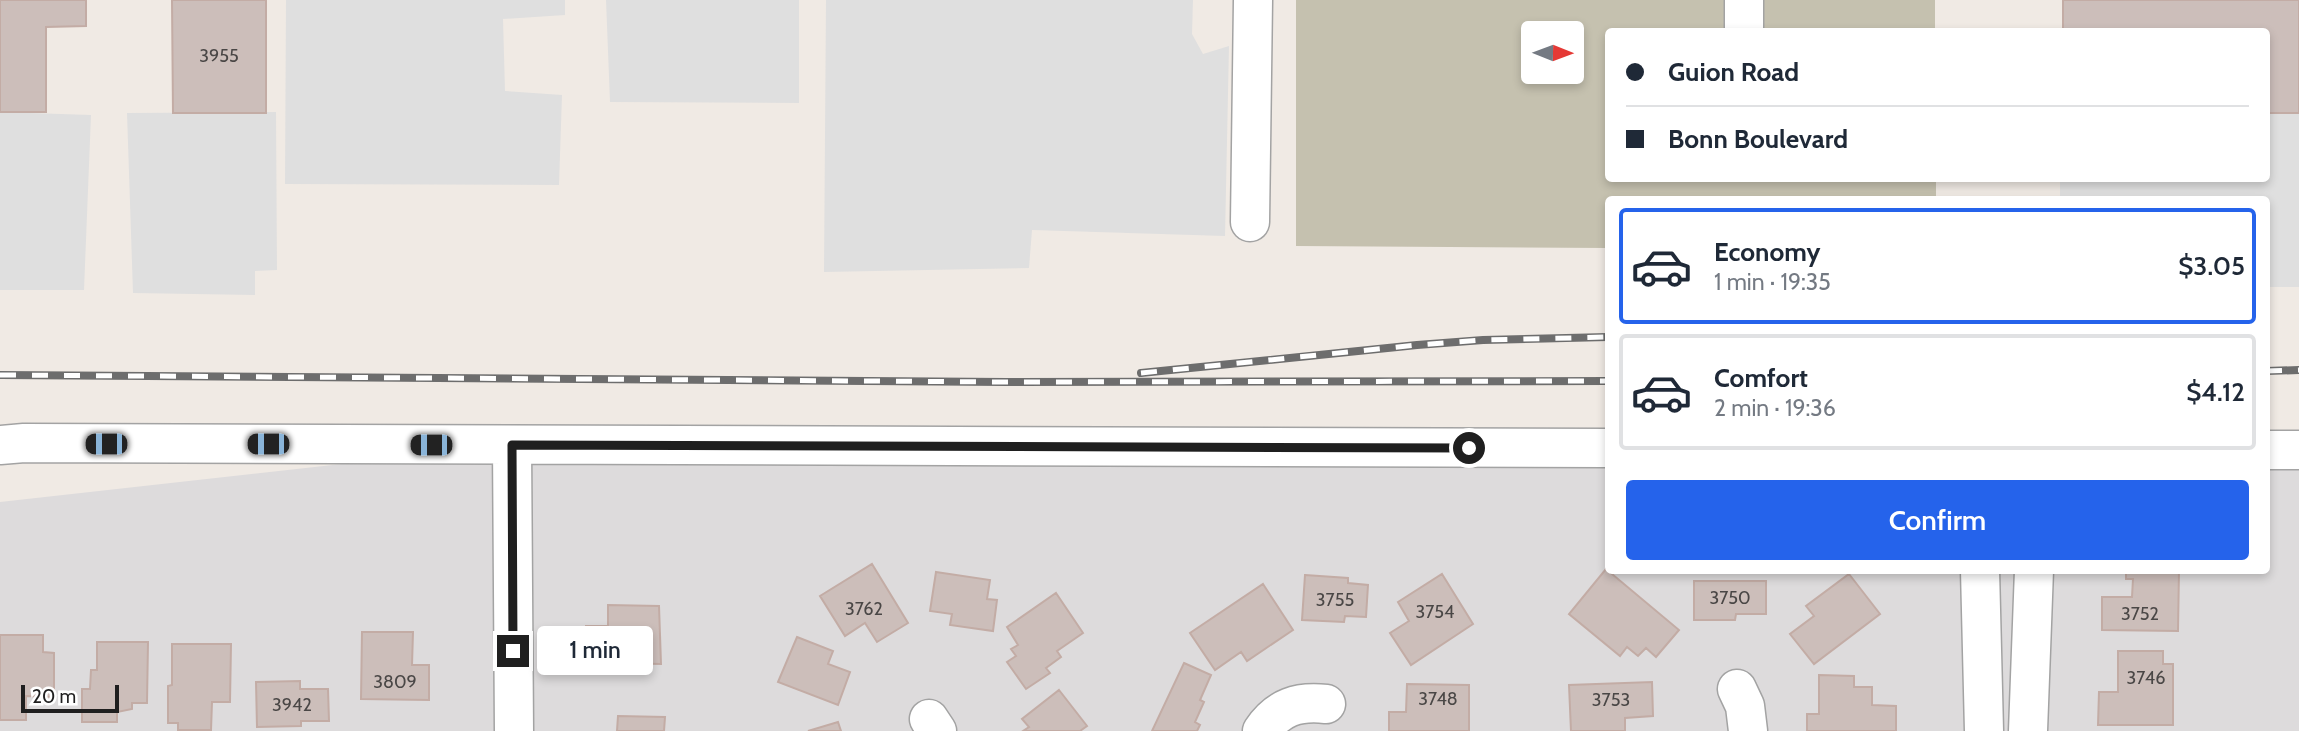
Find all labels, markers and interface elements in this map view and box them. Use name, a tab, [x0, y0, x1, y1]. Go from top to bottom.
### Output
north arrow	[1521, 21, 1584, 84]
map controls	[1521, 21, 1584, 84]
house number: 3955	[199, 45, 239, 67]
text: Guion Road	[1668, 56, 1799, 88]
text: Bonn Boulevard	[1668, 123, 1848, 155]
icon: car	[1630, 235, 1693, 298]
text: Economy	[1714, 236, 1820, 268]
text: $3.05	[2178, 250, 2245, 282]
text: 1 min · 19:35	[1714, 268, 1831, 296]
icon: car	[1630, 361, 1693, 424]
text: Comfort	[1714, 362, 1808, 394]
text: $4.12	[2186, 376, 2245, 408]
text: 2 min · 19:36	[1714, 394, 1836, 422]
route start	[1453, 432, 1485, 464]
car	[86, 434, 128, 455]
car	[248, 434, 290, 455]
car	[411, 435, 453, 456]
button: Confirm	[1626, 480, 2249, 560]
house number: 3750	[1709, 587, 1751, 609]
house number: 3755	[1316, 589, 1354, 611]
house number: 3762	[845, 598, 883, 620]
house number: 3754	[1416, 601, 1454, 623]
house number: 3752	[2121, 603, 2159, 625]
callout: 1 min	[538, 626, 653, 676]
route end	[497, 635, 529, 667]
text: 1 min	[569, 636, 621, 664]
house number: 3746	[2127, 667, 2165, 689]
house number: 3809	[373, 671, 417, 693]
scale bar	[21, 682, 119, 714]
text: 20 m	[32, 685, 76, 708]
house number: 3748	[1418, 688, 1458, 710]
house number: 3753	[1592, 689, 1630, 711]
house number: 3942	[272, 694, 312, 716]

